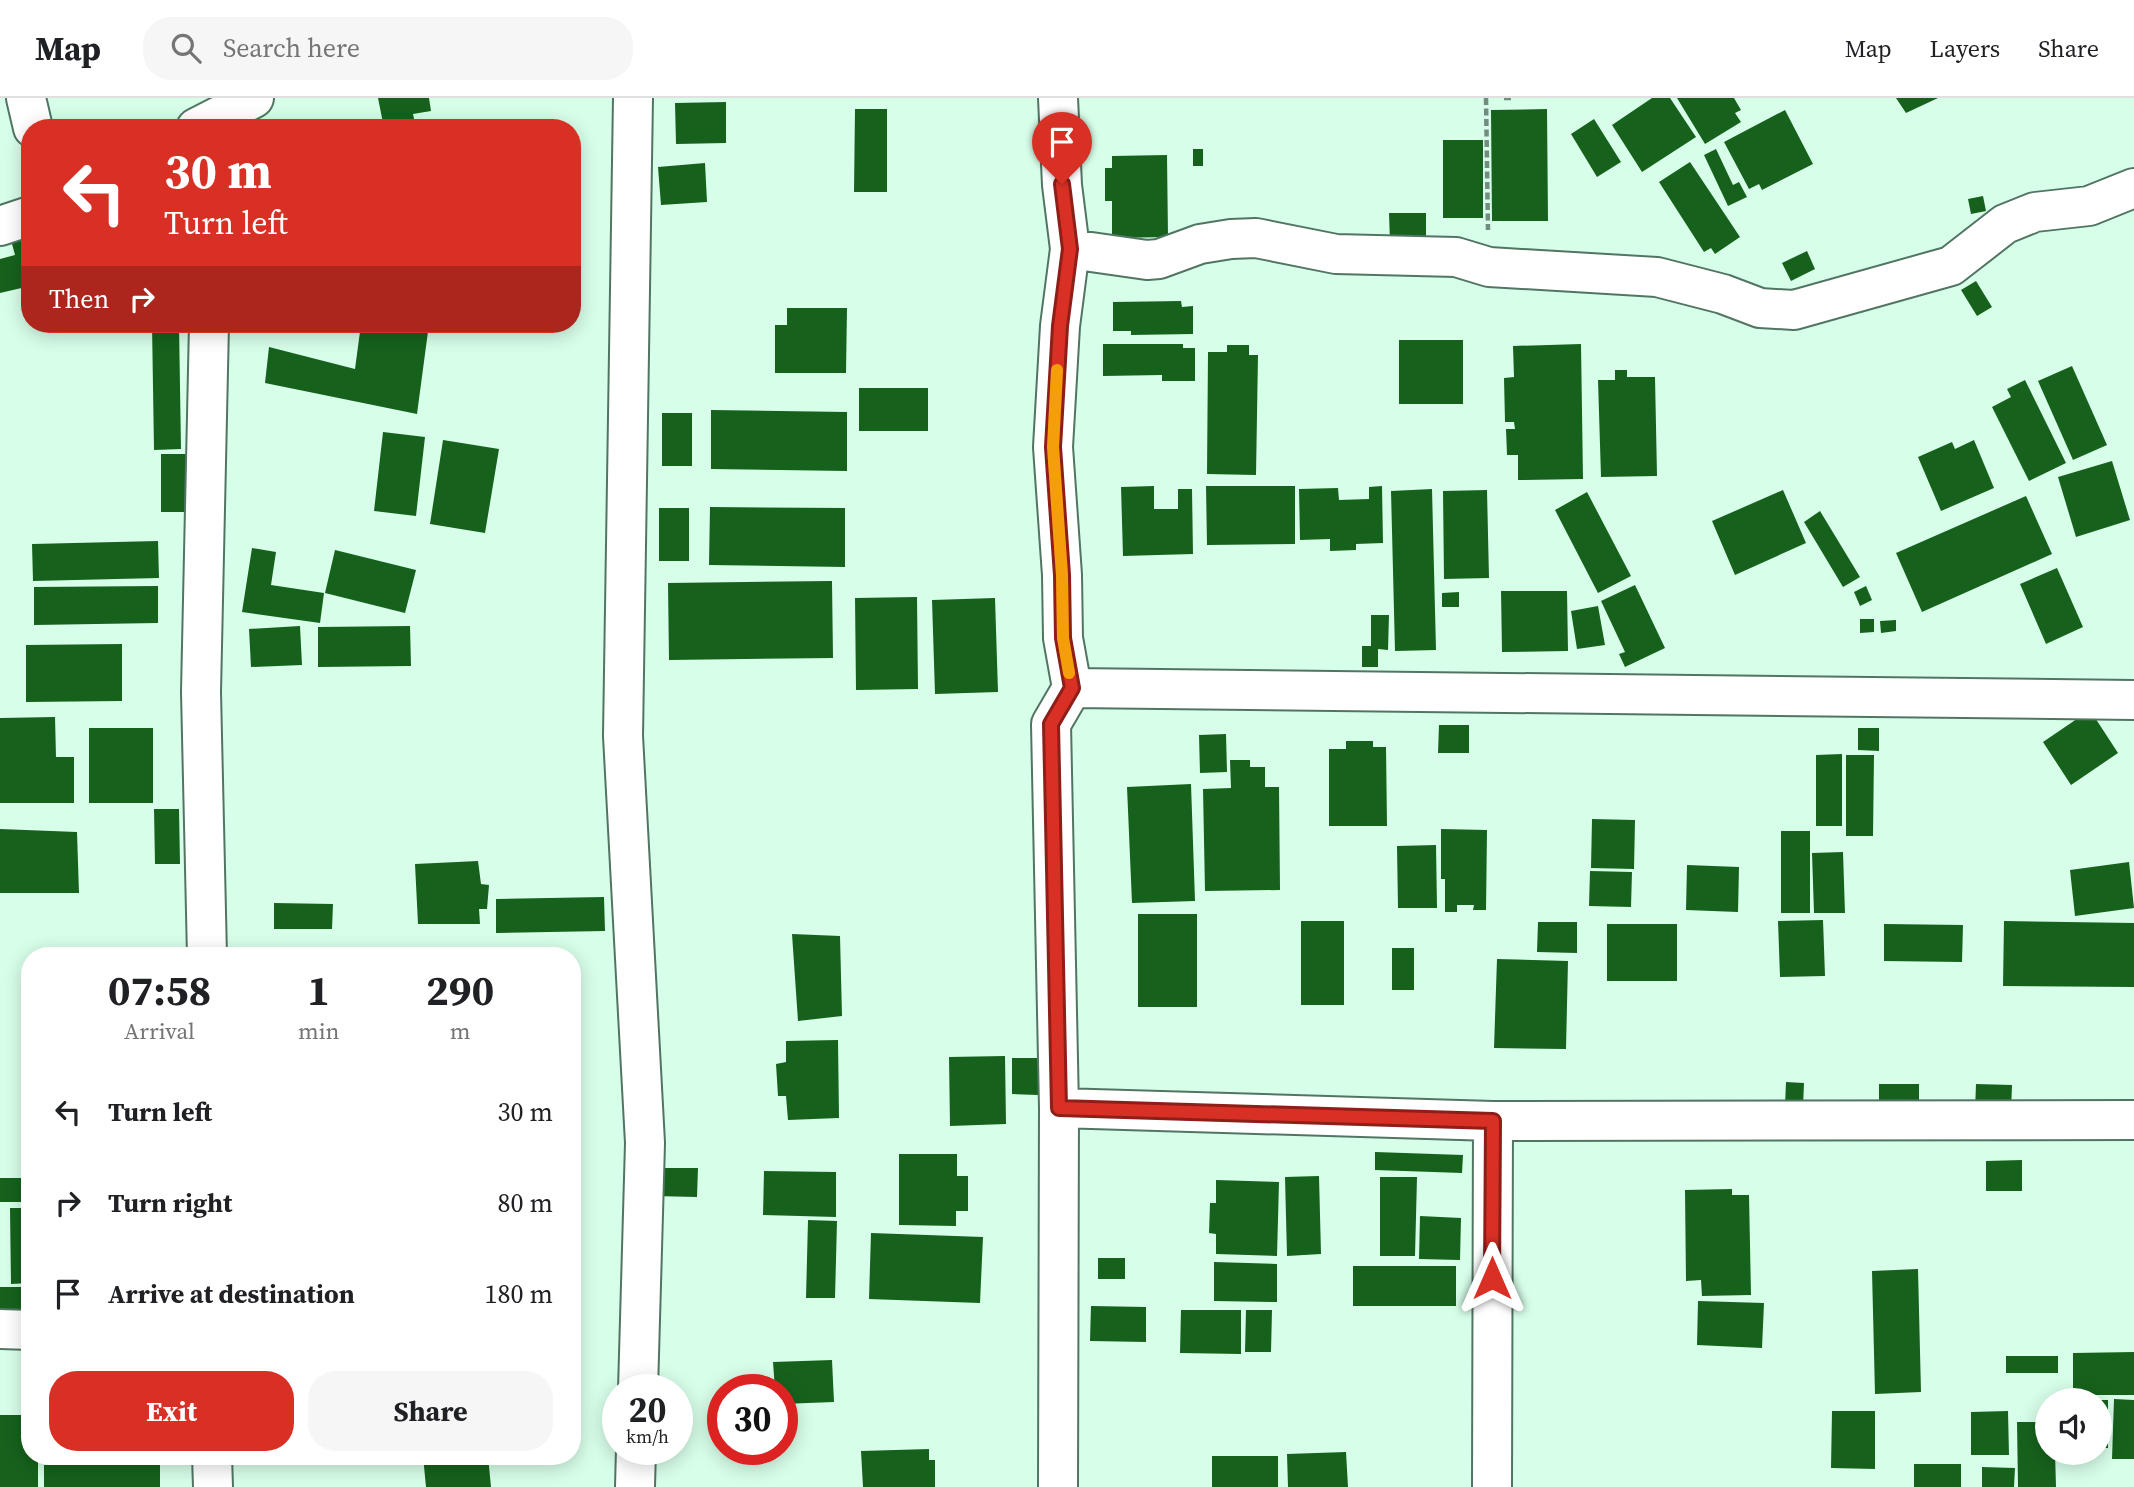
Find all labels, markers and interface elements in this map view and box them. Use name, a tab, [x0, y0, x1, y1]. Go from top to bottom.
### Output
search box	[143, 17, 633, 80]
text: Map	[35, 26, 101, 71]
icon: search	[167, 29, 205, 67]
text: Search here	[223, 30, 360, 66]
text: Map	[1845, 32, 1892, 65]
text: Layers	[1930, 32, 2000, 65]
text: Share	[2038, 32, 2099, 65]
pin	[1032, 112, 1092, 184]
icon: arrive	[1043, 123, 1081, 161]
text: 30 m	[164, 137, 272, 204]
icon: left	[49, 147, 140, 238]
text: Turn left	[164, 201, 288, 245]
icon: right	[123, 280, 161, 318]
text: Then	[49, 281, 109, 317]
text: 07:58	[108, 961, 211, 1019]
text: 1	[307, 961, 330, 1019]
text: 290	[426, 961, 494, 1019]
text: Arrival	[124, 1015, 195, 1047]
text: min	[298, 1015, 339, 1047]
text: m	[450, 1015, 471, 1047]
icon: left	[49, 1093, 87, 1131]
text: Turn left	[108, 1094, 212, 1130]
text: 30 m	[498, 1094, 553, 1130]
icon: right	[49, 1184, 87, 1222]
text: Turn right	[108, 1185, 232, 1221]
text: 80 m	[498, 1185, 553, 1221]
position arrow	[1455, 1241, 1529, 1315]
icon: arrive	[49, 1275, 87, 1313]
text: Arrive at destination	[108, 1276, 355, 1312]
text: 180 m	[485, 1276, 553, 1312]
button: Exit	[49, 1371, 294, 1451]
button: Share	[308, 1371, 553, 1451]
speed limit sign: 30	[707, 1374, 798, 1465]
text: 20	[629, 1386, 666, 1434]
map controls	[2035, 1388, 2112, 1465]
button: sound	[2035, 1388, 2112, 1465]
text: km/h	[626, 1424, 669, 1449]

